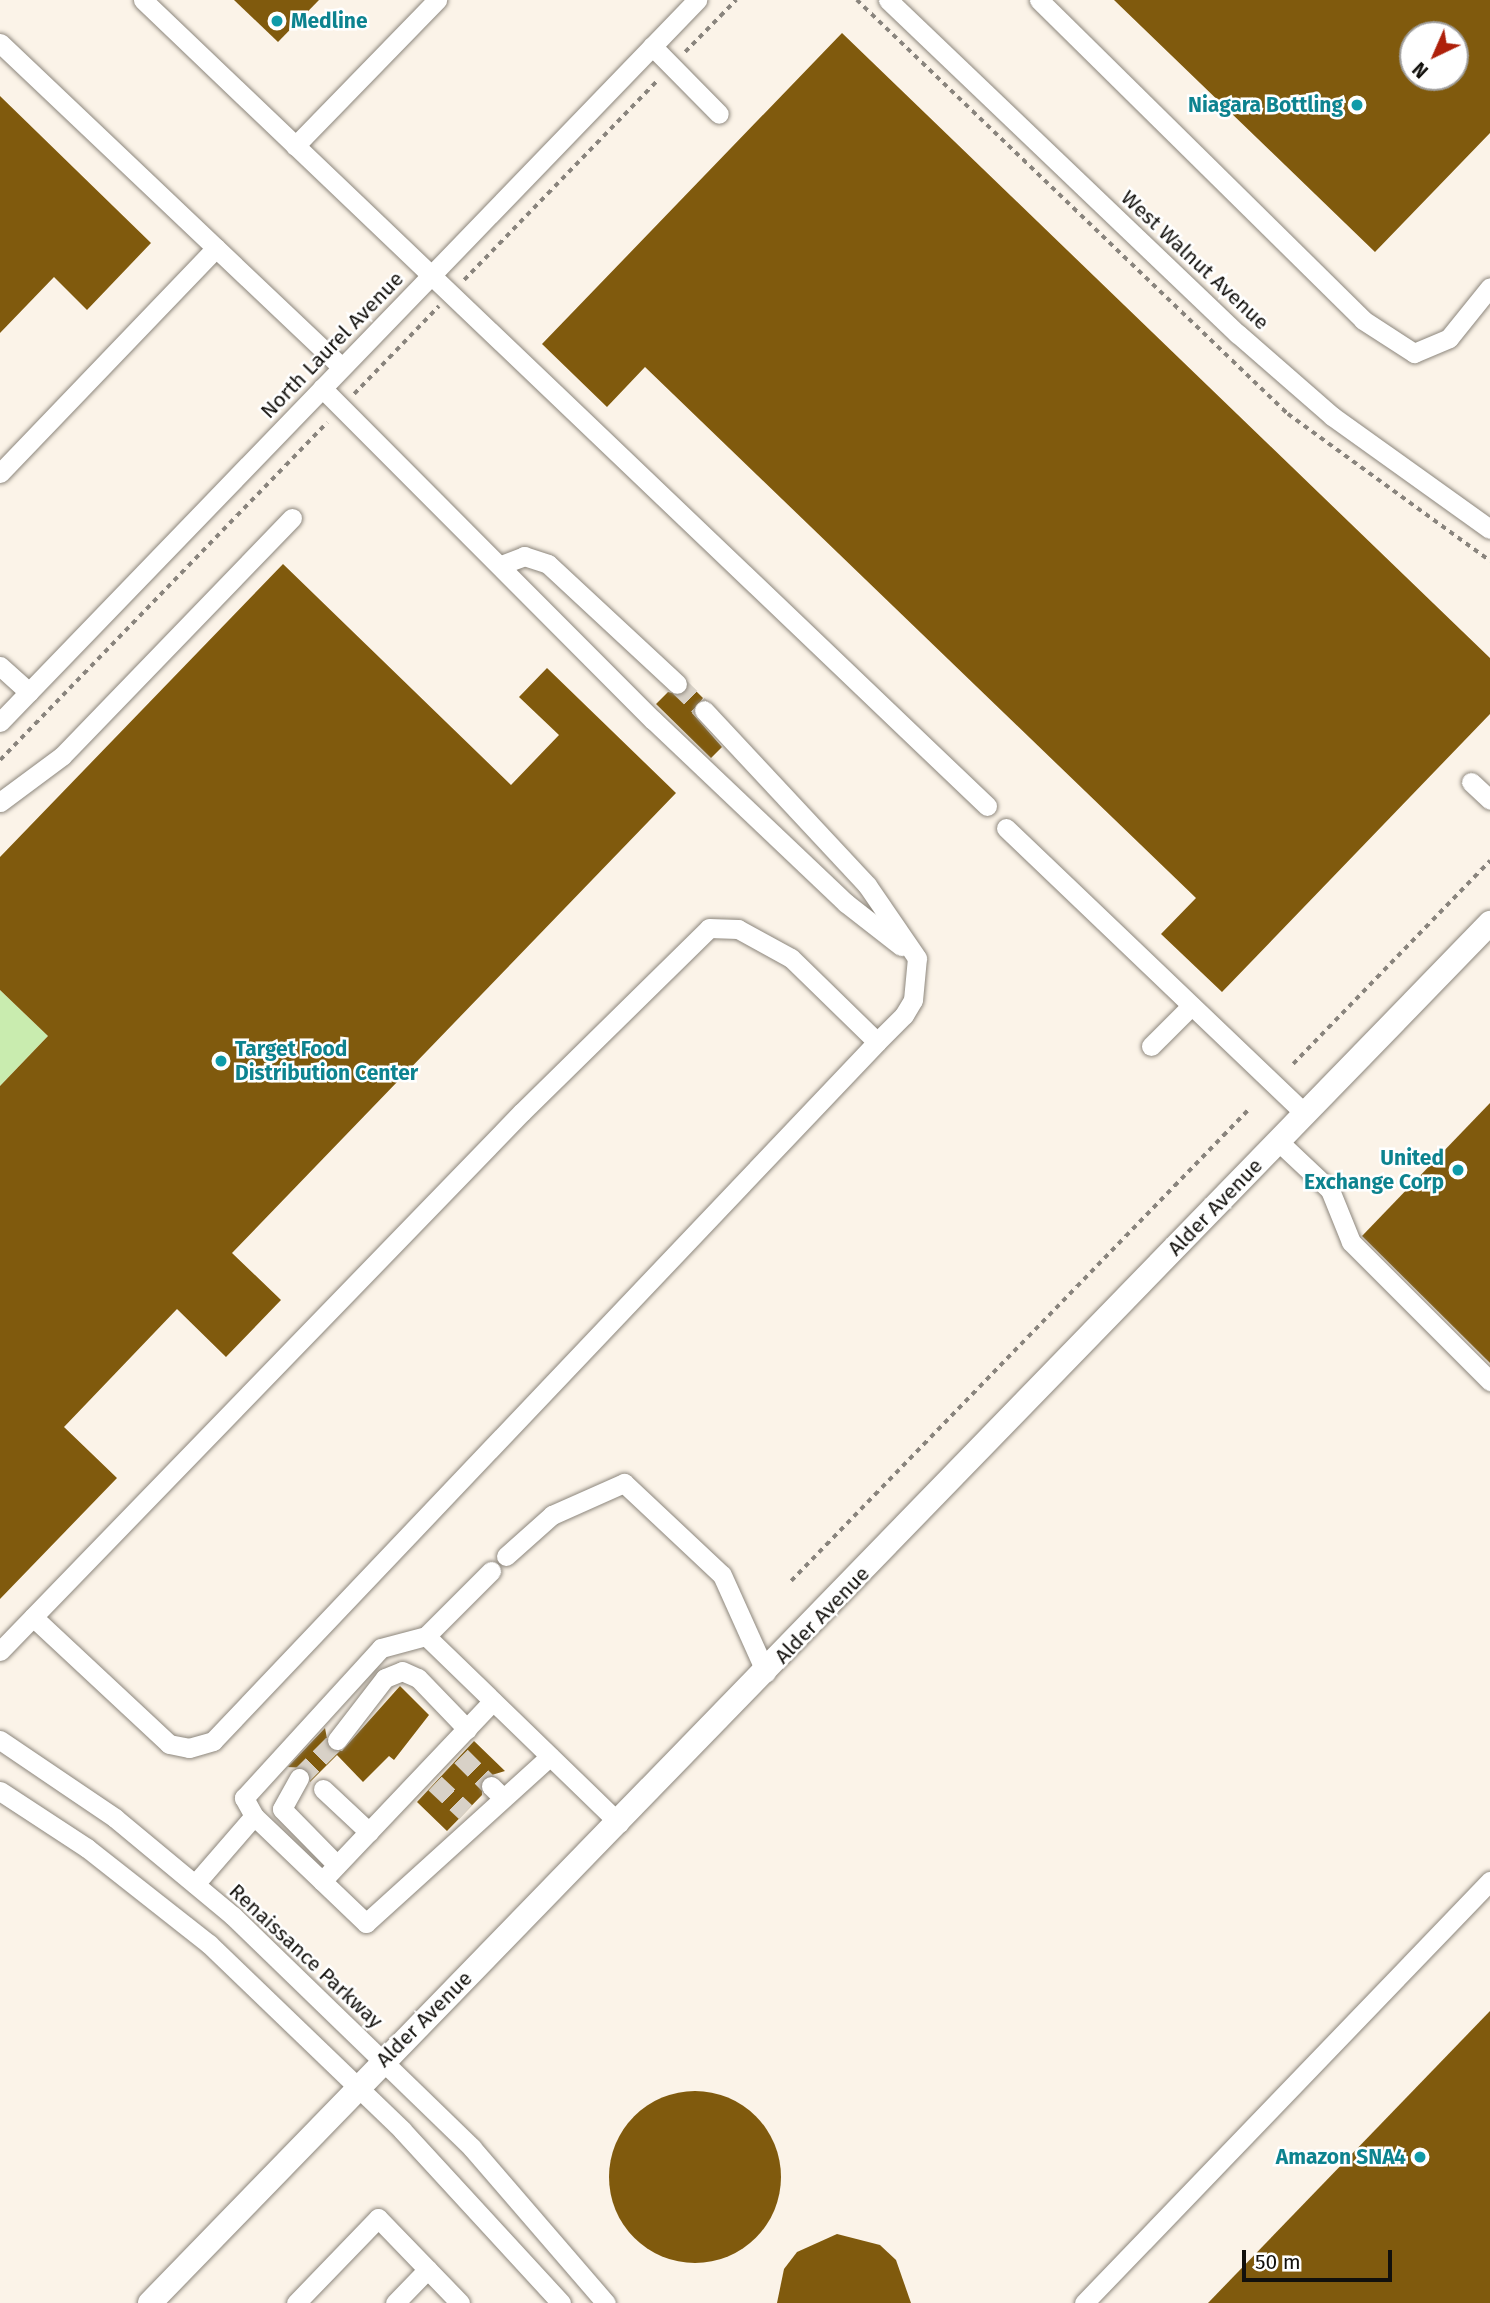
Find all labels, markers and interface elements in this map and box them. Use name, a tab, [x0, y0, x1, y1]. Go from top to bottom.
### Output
place label: Medline	[291, 8, 368, 34]
marker: Medline	[269, 13, 285, 29]
north arrow	[1399, 21, 1469, 91]
text: N	[1408, 57, 1433, 83]
place label: Niagara Bottling	[1188, 92, 1343, 118]
marker: Niagara Bottling	[1349, 97, 1365, 113]
street label: West Walnut Avenue	[1116, 185, 1274, 335]
street label: North Laurel Avenue	[255, 266, 409, 424]
place label: Target Food Distribution Center	[235, 1036, 418, 1086]
marker: Target Food Distribution Center	[213, 1053, 229, 1069]
place label: United Exchange Corp	[1304, 1145, 1444, 1195]
street label: Alder Avenue	[1162, 1153, 1268, 1261]
marker: United Exchange Corp	[1450, 1162, 1466, 1178]
street label: Alder Avenue	[769, 1561, 875, 1669]
street label: Renaissance Parkway	[224, 1878, 388, 2034]
street label: Alder Avenue	[371, 1966, 477, 2072]
place label: Amazon SNA4	[1276, 2144, 1406, 2170]
marker: Amazon SNA4	[1412, 2149, 1428, 2165]
scale bar	[1245, 2236, 1396, 2280]
text: 50 m	[1255, 2249, 1301, 2275]

